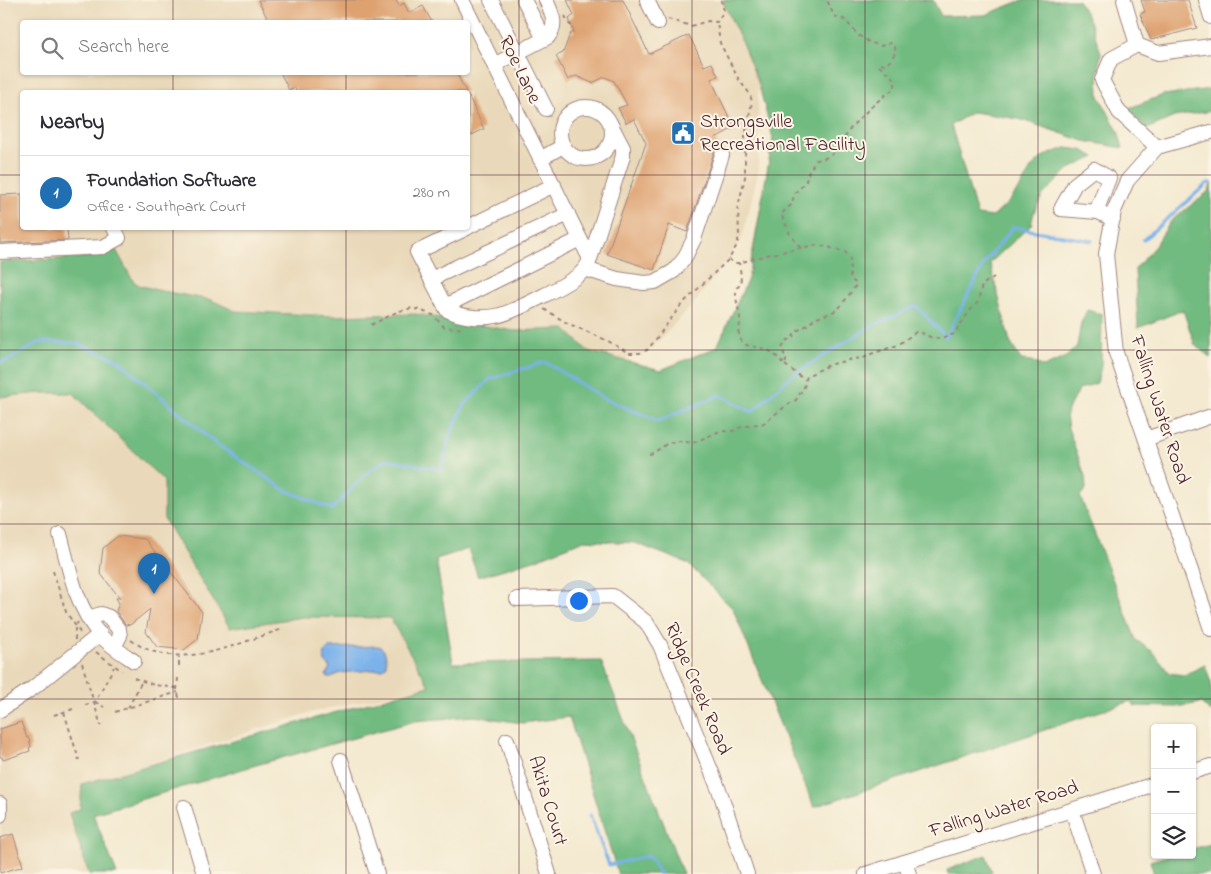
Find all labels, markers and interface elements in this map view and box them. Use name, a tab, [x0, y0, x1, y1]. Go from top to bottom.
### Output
search box	[20, 20, 470, 75]
street label: Roe Lane	[490, 31, 548, 109]
icon: search	[38, 34, 66, 62]
text: Search here	[78, 34, 169, 61]
text: Nearby	[40, 108, 104, 138]
place label: Strongsville Recreational Facility	[700, 108, 866, 160]
public building icon: Strongsville Recreational Facility	[670, 120, 696, 146]
text: Foundation Software	[87, 168, 256, 195]
text: 1	[53, 181, 59, 205]
text: 280 m	[413, 181, 450, 205]
text: Office · Southpark Court	[87, 195, 246, 219]
street label: Falling Water Road	[1120, 331, 1197, 488]
pin: 1	[138, 553, 170, 594]
your location	[566, 588, 592, 614]
street label: Ridge Creek Road	[655, 618, 738, 760]
map controls	[1151, 724, 1196, 859]
button: +	[1151, 724, 1196, 769]
street label: Akita Court	[520, 752, 575, 850]
button: −	[1151, 769, 1196, 814]
street label: Falling Water Road	[925, 774, 1082, 848]
button: layers	[1151, 814, 1196, 859]

